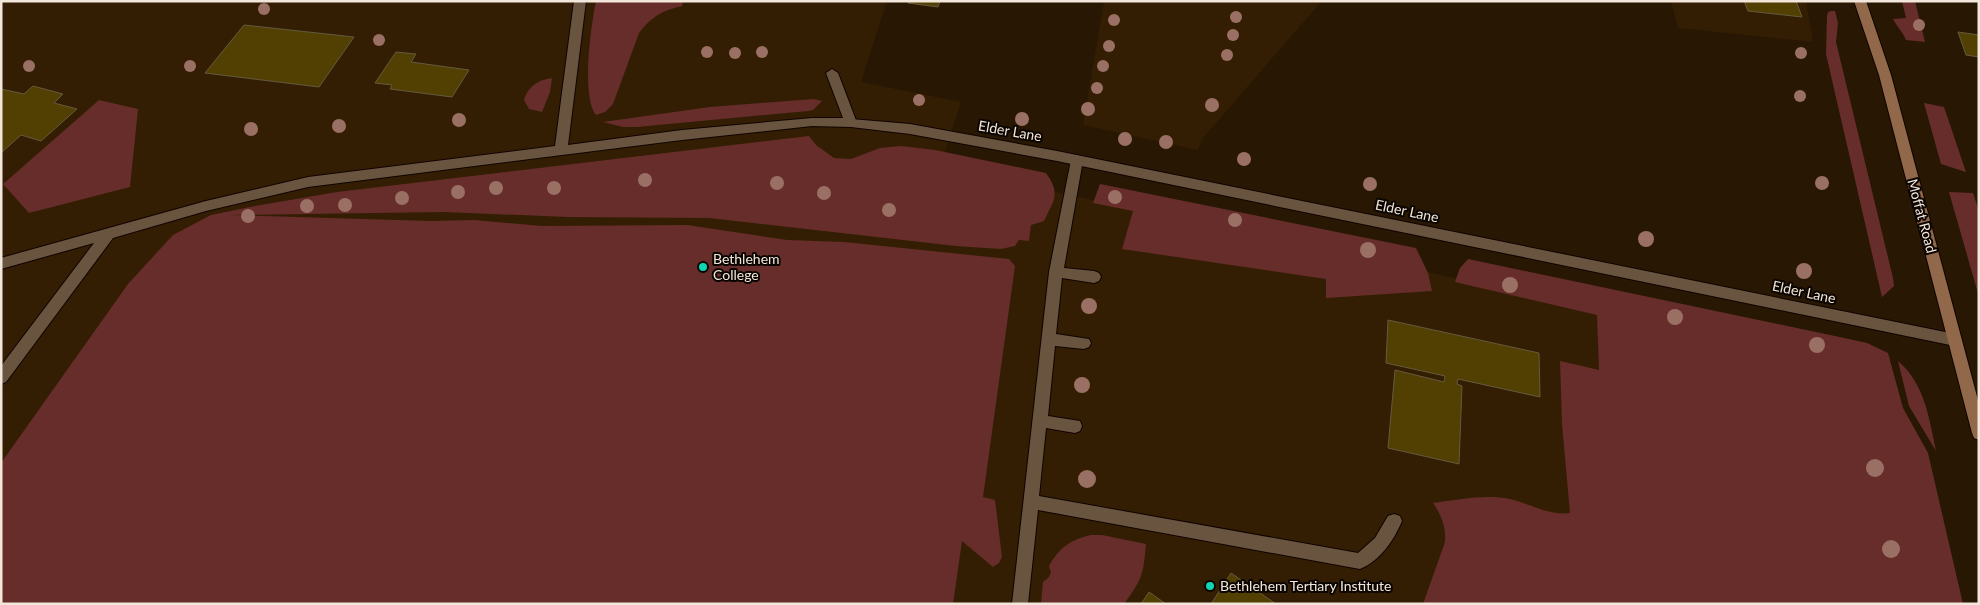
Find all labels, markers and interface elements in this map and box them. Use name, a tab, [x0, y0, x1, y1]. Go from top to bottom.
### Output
street label: Elder Lane	[977, 117, 1043, 144]
street label: Moffat Road	[1904, 177, 1941, 255]
street label: Elder Lane	[1374, 196, 1440, 226]
place label: Bethlehem College	[713, 250, 780, 283]
marker: Bethlehem College	[697, 261, 709, 273]
street label: Elder Lane	[1771, 277, 1837, 307]
place label: Bethlehem Tertiary Institute	[1220, 577, 1391, 594]
marker: Bethlehem Tertiary Institute	[1204, 580, 1216, 592]

